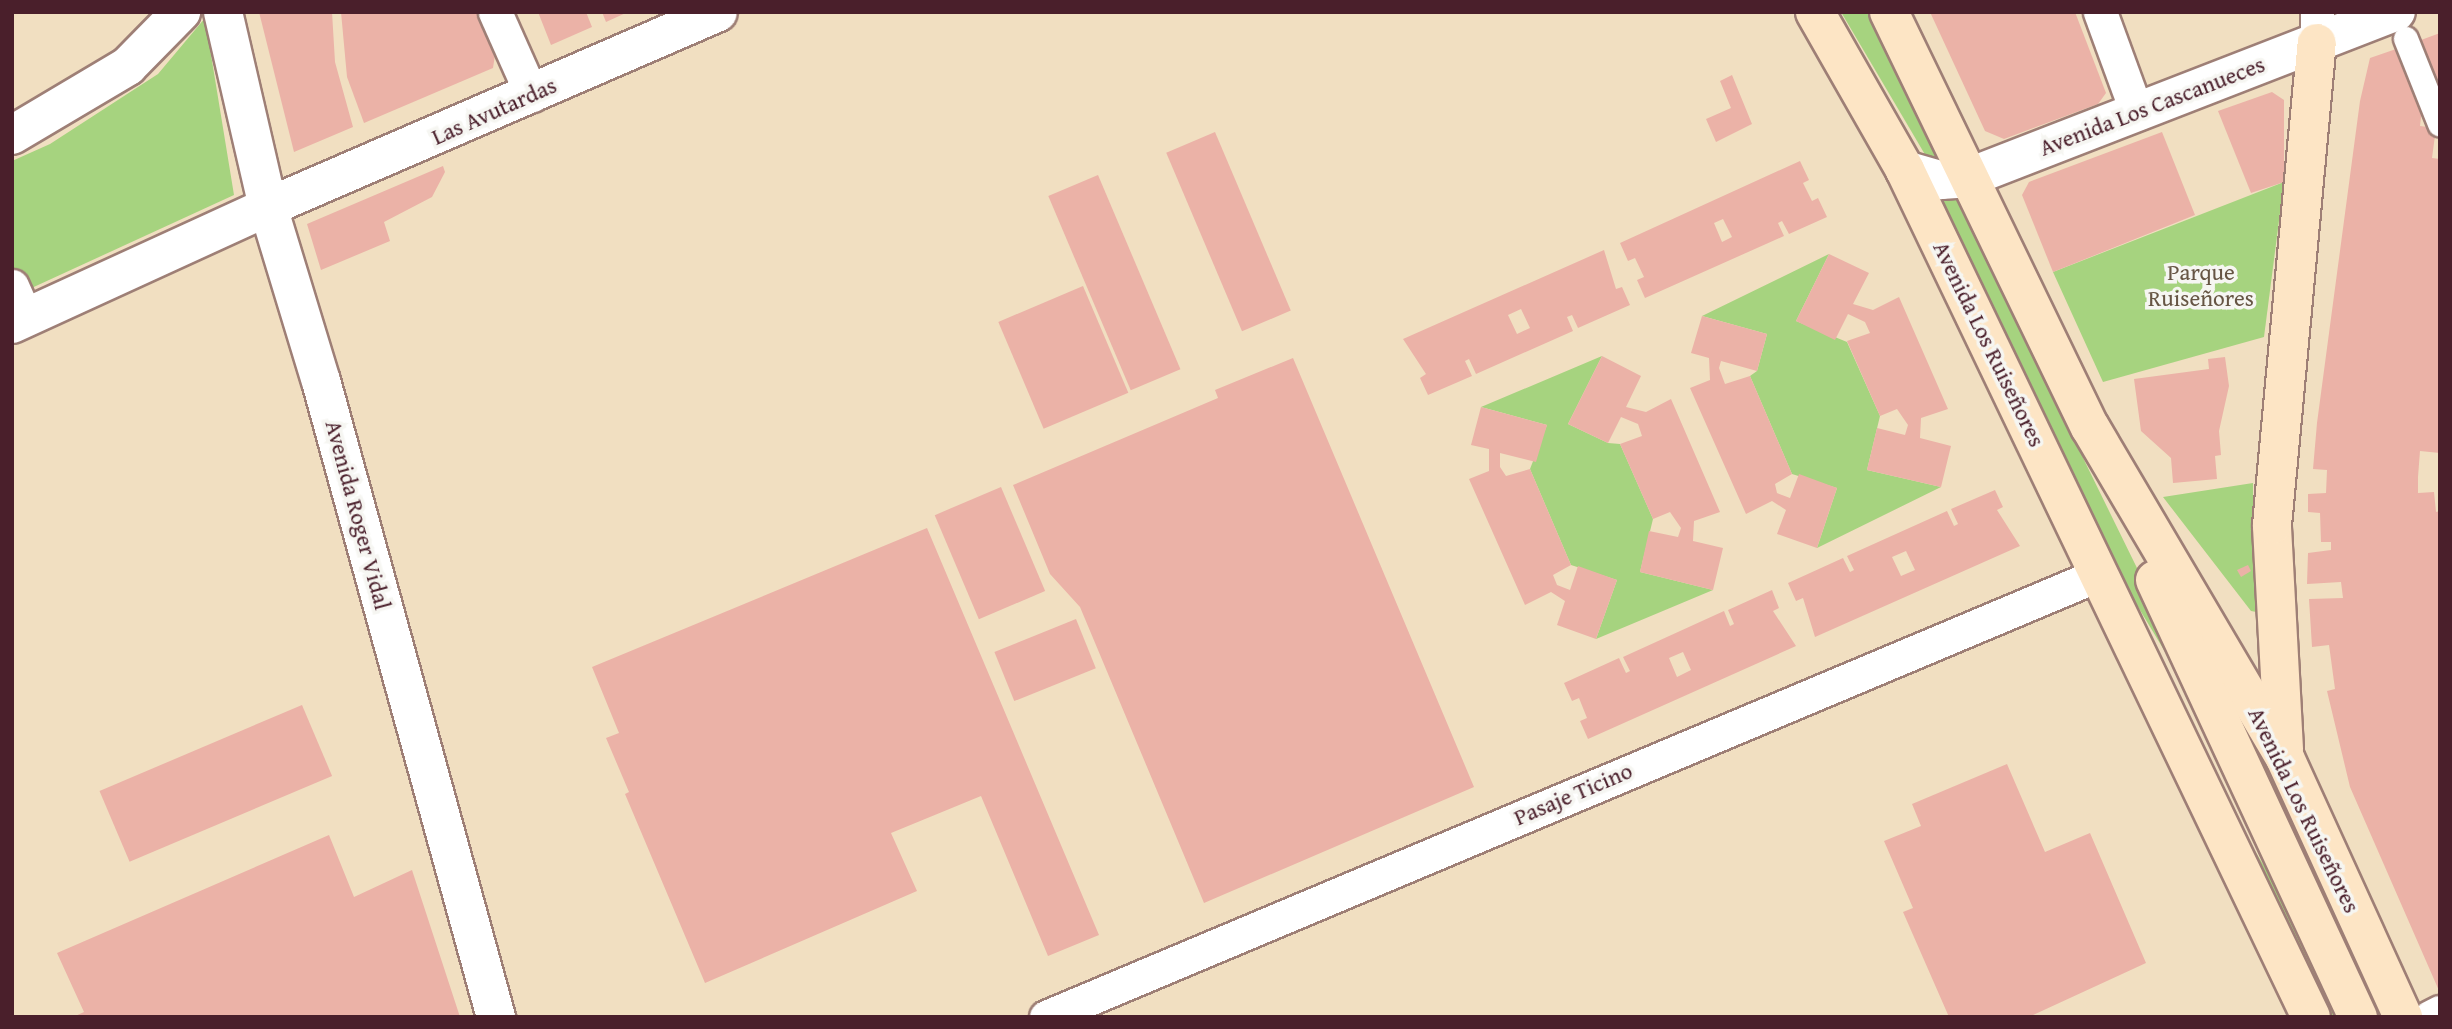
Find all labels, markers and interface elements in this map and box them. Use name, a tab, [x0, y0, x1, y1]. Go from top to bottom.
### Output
street label: Avenida Los Cascanueces	[2035, 50, 2269, 162]
street label: Las Avutardas	[427, 71, 561, 151]
street label: Avenida Los Ruiseñores	[1927, 237, 2051, 451]
park label: Parque Ruiseñores	[2148, 258, 2254, 312]
street label: Avenida Roger Vidal	[319, 417, 397, 613]
street label: Avenida Los Ruiseñores	[2242, 703, 2366, 917]
street label: Pasaje Ticino	[1510, 757, 1636, 831]

